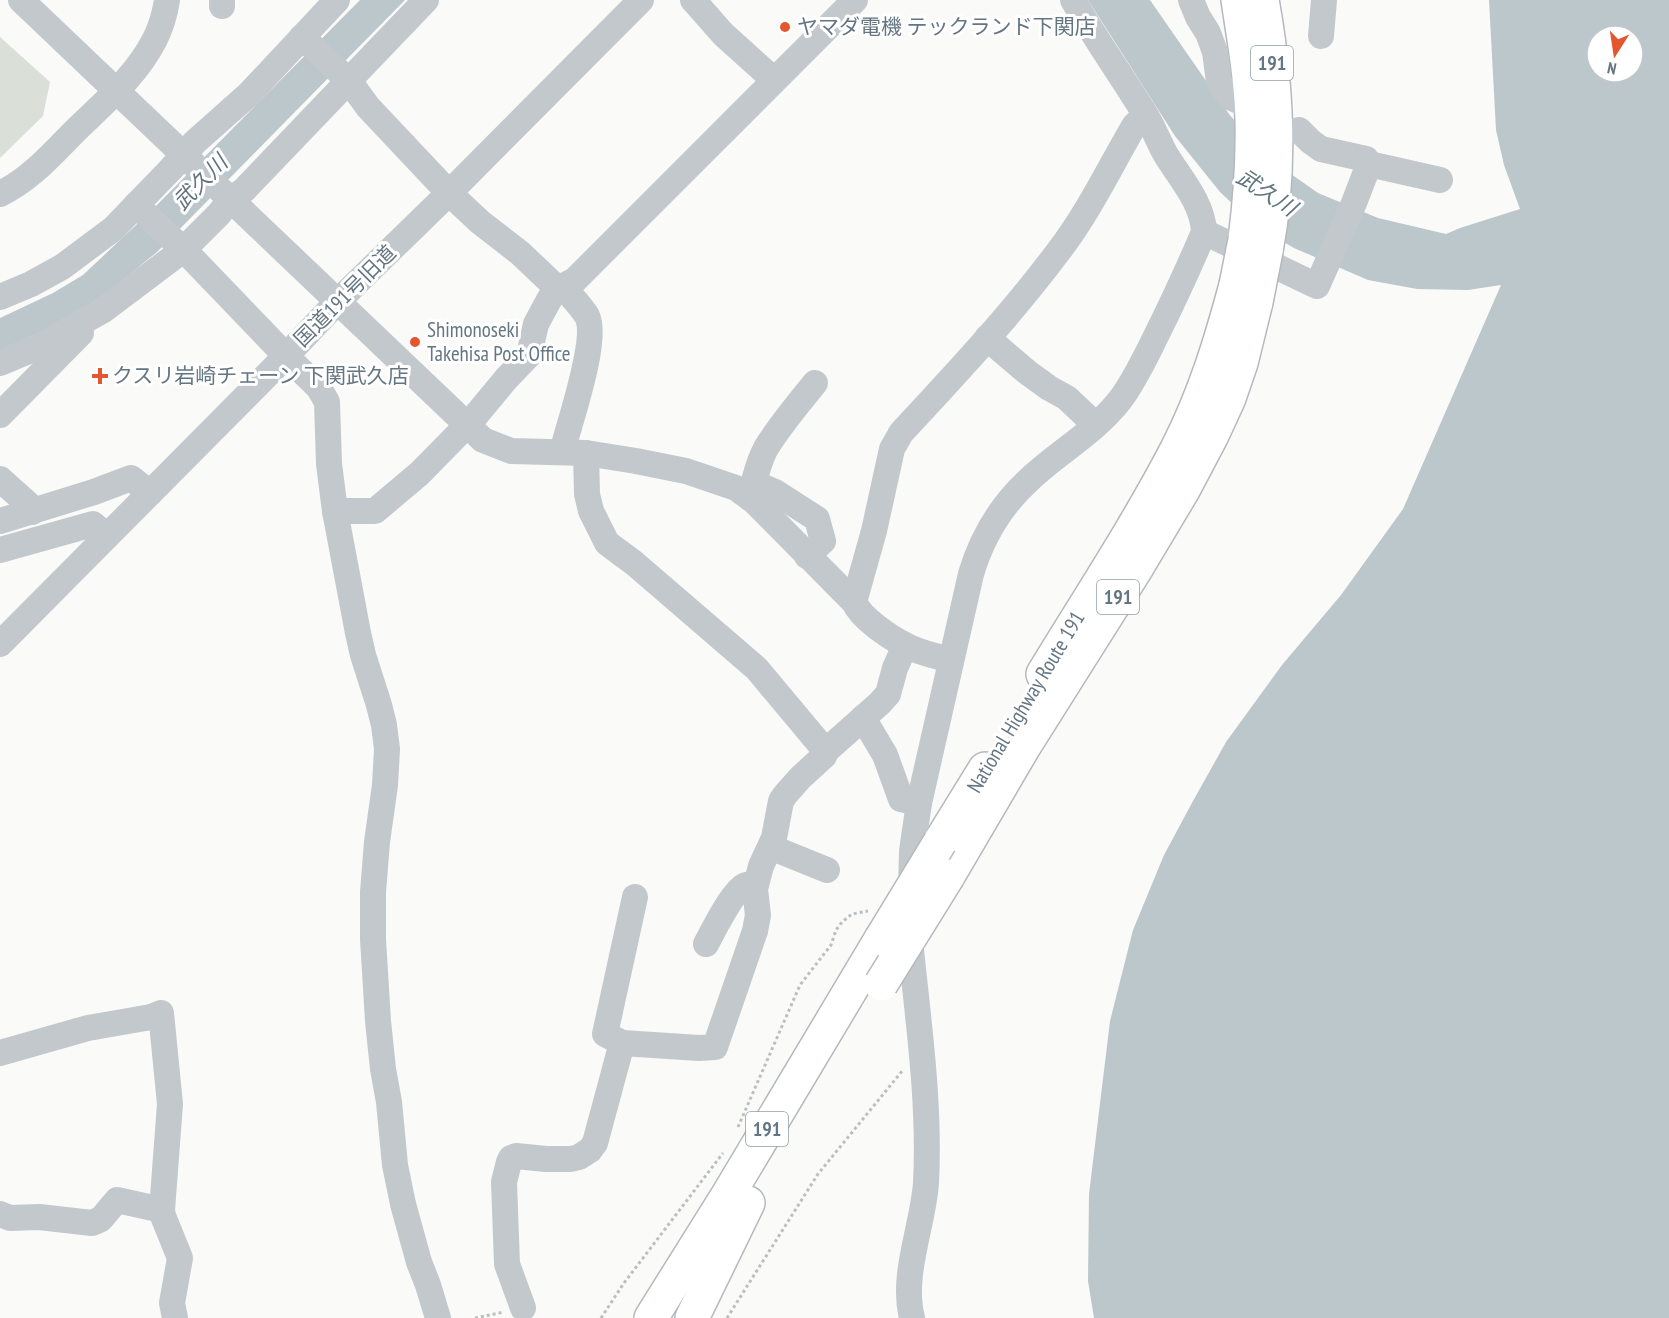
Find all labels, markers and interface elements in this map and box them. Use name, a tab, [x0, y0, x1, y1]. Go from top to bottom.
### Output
place label: ヤマダ電機 テックランド下関店	[797, 13, 1095, 40]
marker: ヤマダ電機 テックランド下関店	[778, 20, 792, 34]
north arrow	[1585, 24, 1645, 84]
road number: 191	[1251, 46, 1293, 80]
text: N	[1606, 58, 1618, 79]
water label: 武久川	[167, 147, 234, 215]
water label: 武久川	[1232, 162, 1304, 223]
street label: 国道191号旧道	[288, 239, 401, 352]
place label: Shimonoseki Takehisa Post Office	[427, 316, 571, 367]
marker: Shimonoseki Takehisa Post Office	[408, 335, 422, 349]
place label: クスリ岩崎チェーン 下関武久店	[112, 362, 409, 389]
marker: クスリ岩崎チェーン 下関武久店	[93, 369, 107, 383]
road number: 191	[1097, 580, 1139, 614]
street label: National Highway Route 191	[961, 606, 1091, 798]
road number: 191	[746, 1112, 788, 1146]

